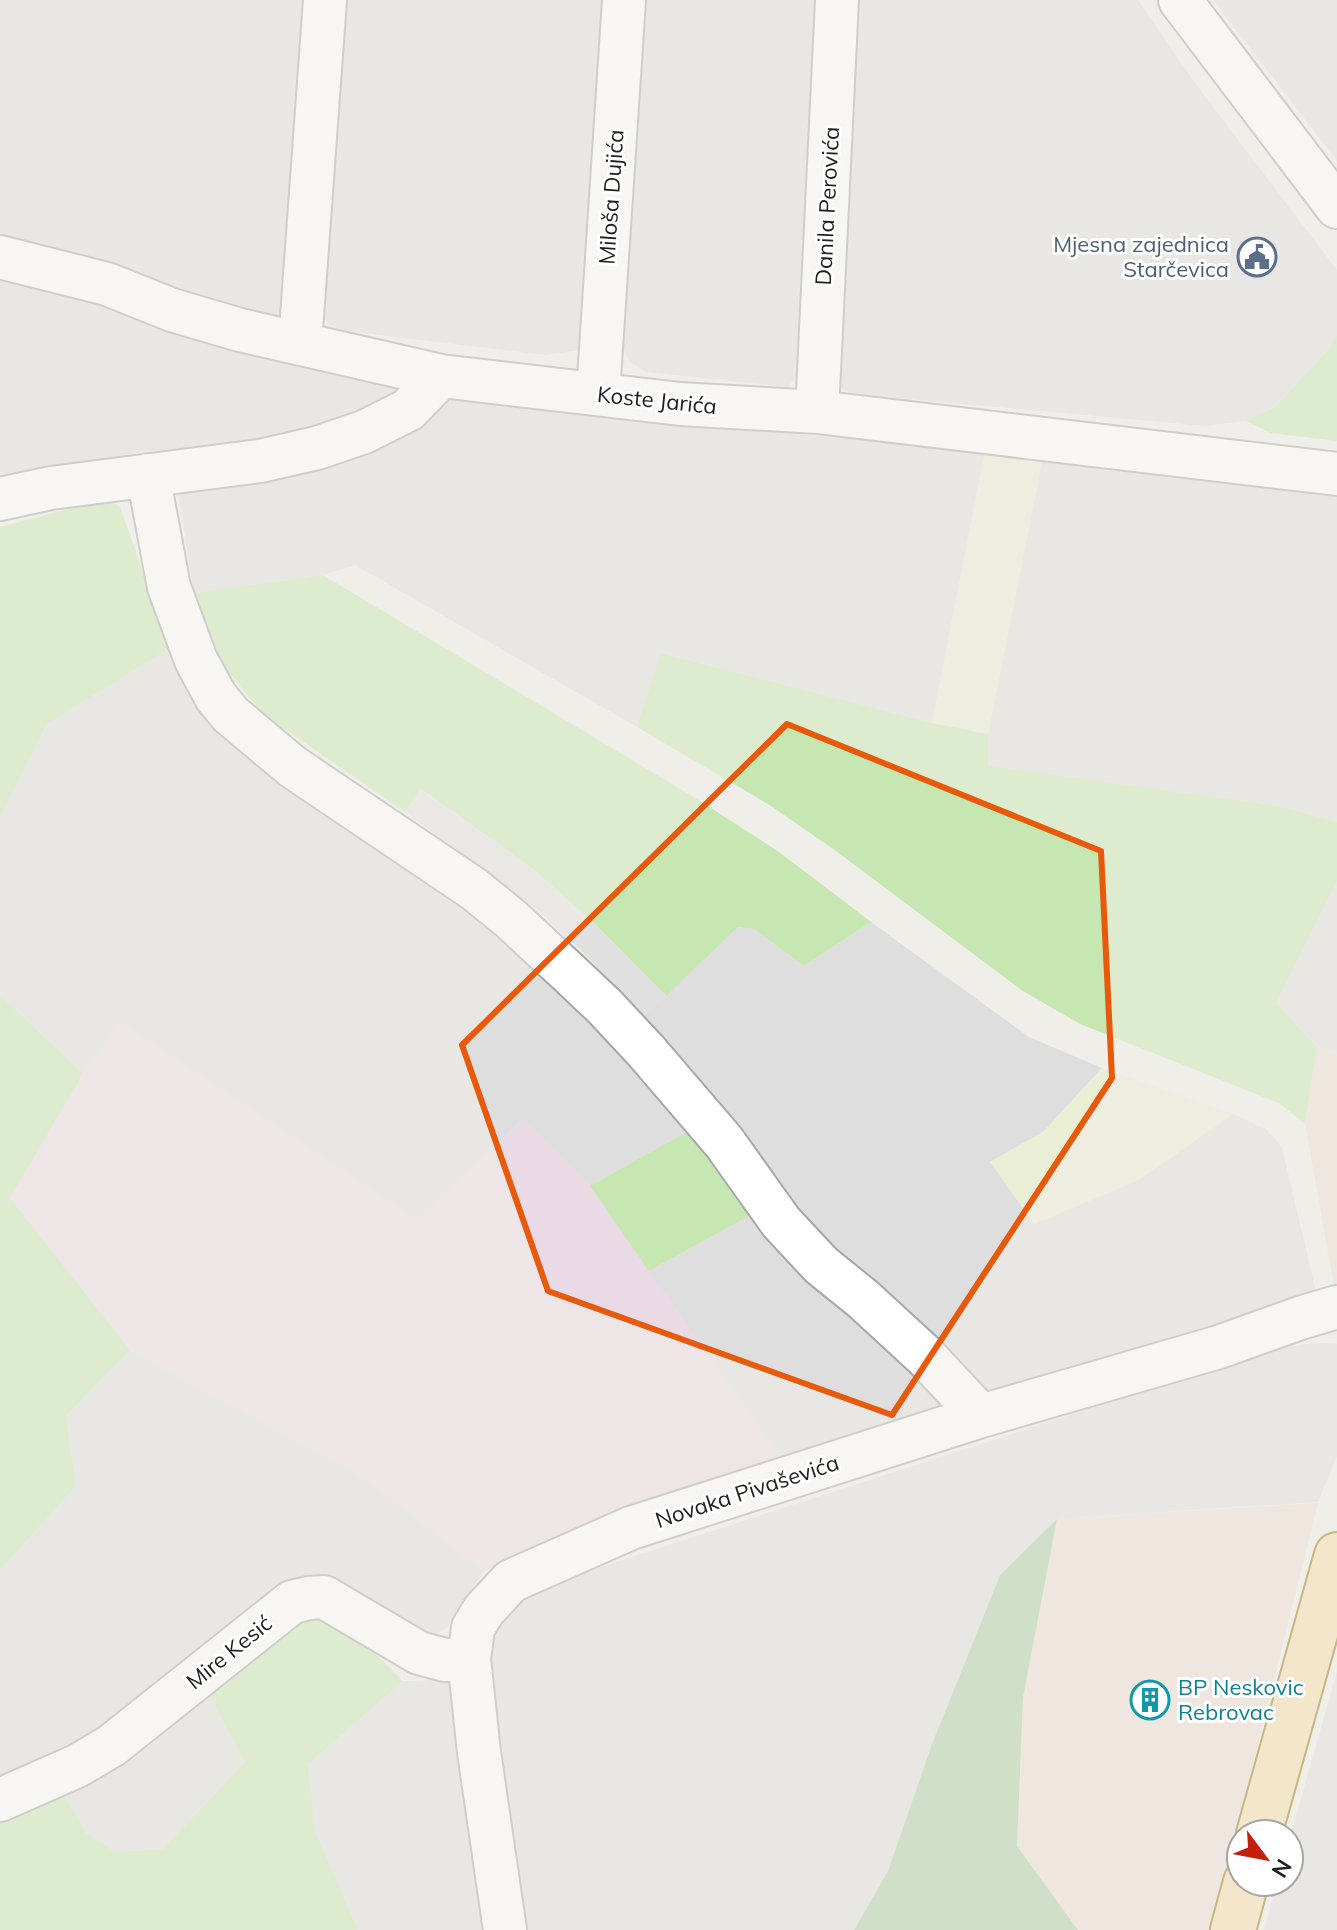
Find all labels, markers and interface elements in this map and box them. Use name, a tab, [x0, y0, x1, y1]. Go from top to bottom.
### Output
street label: Danila Perovića	[809, 126, 845, 286]
street label: Miloša Dujića	[592, 129, 630, 265]
place label: Mjesna zajednica Starčevica	[1053, 230, 1229, 283]
public building icon: Mjesna zajednica Starčevica	[1236, 236, 1278, 278]
street label: Koste Jarića	[596, 380, 718, 420]
street label: Novaka Pivaševića	[652, 1448, 842, 1534]
street label: Mire Kesić	[180, 1609, 278, 1695]
place label: BP Neskovic Rebrovac	[1178, 1673, 1304, 1726]
building icon: BP Neskovic Rebrovac	[1129, 1679, 1171, 1721]
north arrow	[1225, 1818, 1305, 1898]
text: N	[1266, 1854, 1298, 1883]

